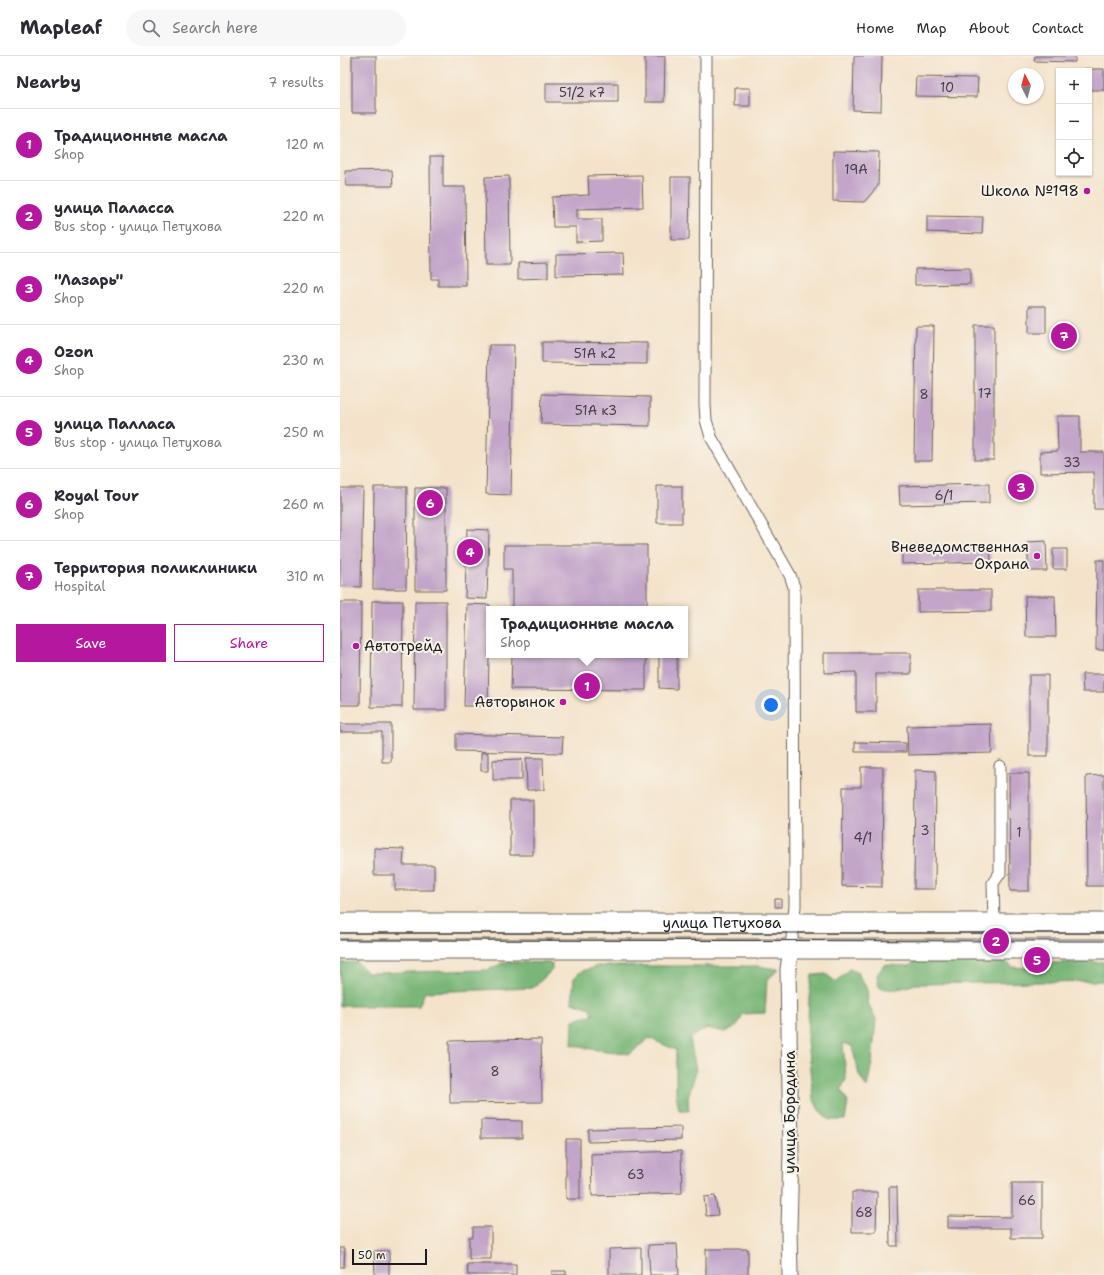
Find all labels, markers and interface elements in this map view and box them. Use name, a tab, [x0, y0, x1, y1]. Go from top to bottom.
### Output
search box	[126, 10, 406, 46]
text: Mapleaf	[20, 15, 102, 40]
icon: search	[140, 17, 162, 39]
text: Search here	[172, 18, 258, 38]
text: Home	[856, 19, 895, 37]
text: Map	[917, 19, 947, 37]
text: About	[969, 19, 1010, 37]
text: Contact	[1032, 19, 1084, 37]
north arrow	[1008, 68, 1044, 104]
map controls	[1056, 68, 1092, 176]
button: +	[1056, 68, 1092, 104]
text: Nearby	[16, 71, 81, 93]
text: 7 results	[268, 74, 324, 91]
house number: 10	[940, 79, 954, 96]
house number: 51/2 к7	[559, 84, 605, 101]
button: −	[1056, 104, 1092, 140]
text: Традиционные масла	[54, 126, 228, 146]
text: 1	[26, 136, 32, 153]
text: 120 m	[286, 136, 324, 153]
button: locate	[1056, 140, 1092, 176]
text: Shop	[54, 146, 84, 163]
house number: 19А	[844, 161, 868, 178]
place label: Школа №198	[981, 181, 1079, 201]
marker: Школа №198	[1082, 186, 1092, 196]
text: улица Паласса	[54, 198, 174, 218]
text: 2	[24, 208, 34, 225]
text: 220 m	[282, 208, 324, 225]
text: Bus stop · улица Петухова	[54, 218, 222, 235]
text: "Лазарь"	[54, 270, 123, 290]
text: 3	[24, 280, 34, 297]
text: 220 m	[282, 280, 324, 297]
text: Shop	[54, 290, 84, 307]
pin: 7	[1051, 321, 1077, 351]
text: Ozon	[54, 342, 94, 362]
house number: 51А к2	[574, 345, 616, 362]
text: 4	[24, 352, 34, 369]
text: 230 m	[282, 352, 324, 369]
text: Shop	[54, 362, 84, 379]
house number: 17	[978, 385, 992, 402]
house number: 8	[919, 386, 929, 403]
house number: 51А к3	[575, 402, 617, 419]
text: улица Палласа	[54, 414, 175, 434]
text: 5	[25, 424, 33, 441]
text: 250 m	[283, 424, 324, 441]
text: Bus stop · улица Петухова	[54, 434, 222, 451]
house number: 33	[1063, 454, 1081, 471]
pin: 3	[1008, 472, 1034, 502]
text: Royal Tour	[54, 486, 139, 506]
house number: 6/1	[935, 487, 953, 504]
pin: 6	[417, 488, 443, 518]
text: 6	[24, 496, 34, 513]
text: 260 m	[282, 496, 324, 513]
text: Shop	[54, 506, 84, 523]
pin: 4	[457, 537, 483, 567]
place label: Вневедомственная Охрана	[891, 537, 1030, 574]
marker: Вневедомственная Охрана	[1032, 551, 1042, 561]
text: Территория поликлиники	[54, 558, 257, 578]
text: 7	[24, 568, 34, 585]
text: 310 m	[286, 568, 324, 585]
text: Hospital	[54, 578, 105, 595]
popup	[486, 606, 688, 658]
text: Традиционные масла	[500, 614, 674, 634]
button: Save	[16, 624, 166, 662]
button: Share	[174, 624, 324, 662]
text: Shop	[500, 634, 531, 651]
place label: Автотрейд	[364, 636, 443, 656]
marker: Автотрейд	[351, 641, 361, 651]
pin: 1	[574, 671, 600, 701]
place label: Авторынок	[475, 692, 555, 712]
your location	[761, 695, 781, 715]
marker: Авторынок	[558, 697, 568, 707]
house number: 3	[920, 822, 930, 839]
house number: 1	[1016, 824, 1022, 841]
house number: 4/1	[854, 829, 872, 846]
street label: улица Петухова	[663, 913, 782, 933]
pin: 2	[983, 926, 1009, 956]
pin: 5	[1024, 945, 1050, 975]
street label: улица Бородина	[780, 1050, 800, 1174]
house number: 8	[490, 1063, 500, 1080]
house number: 63	[627, 1166, 645, 1183]
house number: 66	[1018, 1192, 1036, 1209]
house number: 68	[855, 1204, 873, 1221]
scale bar	[352, 1247, 427, 1266]
text: 50 m	[358, 1248, 386, 1263]

